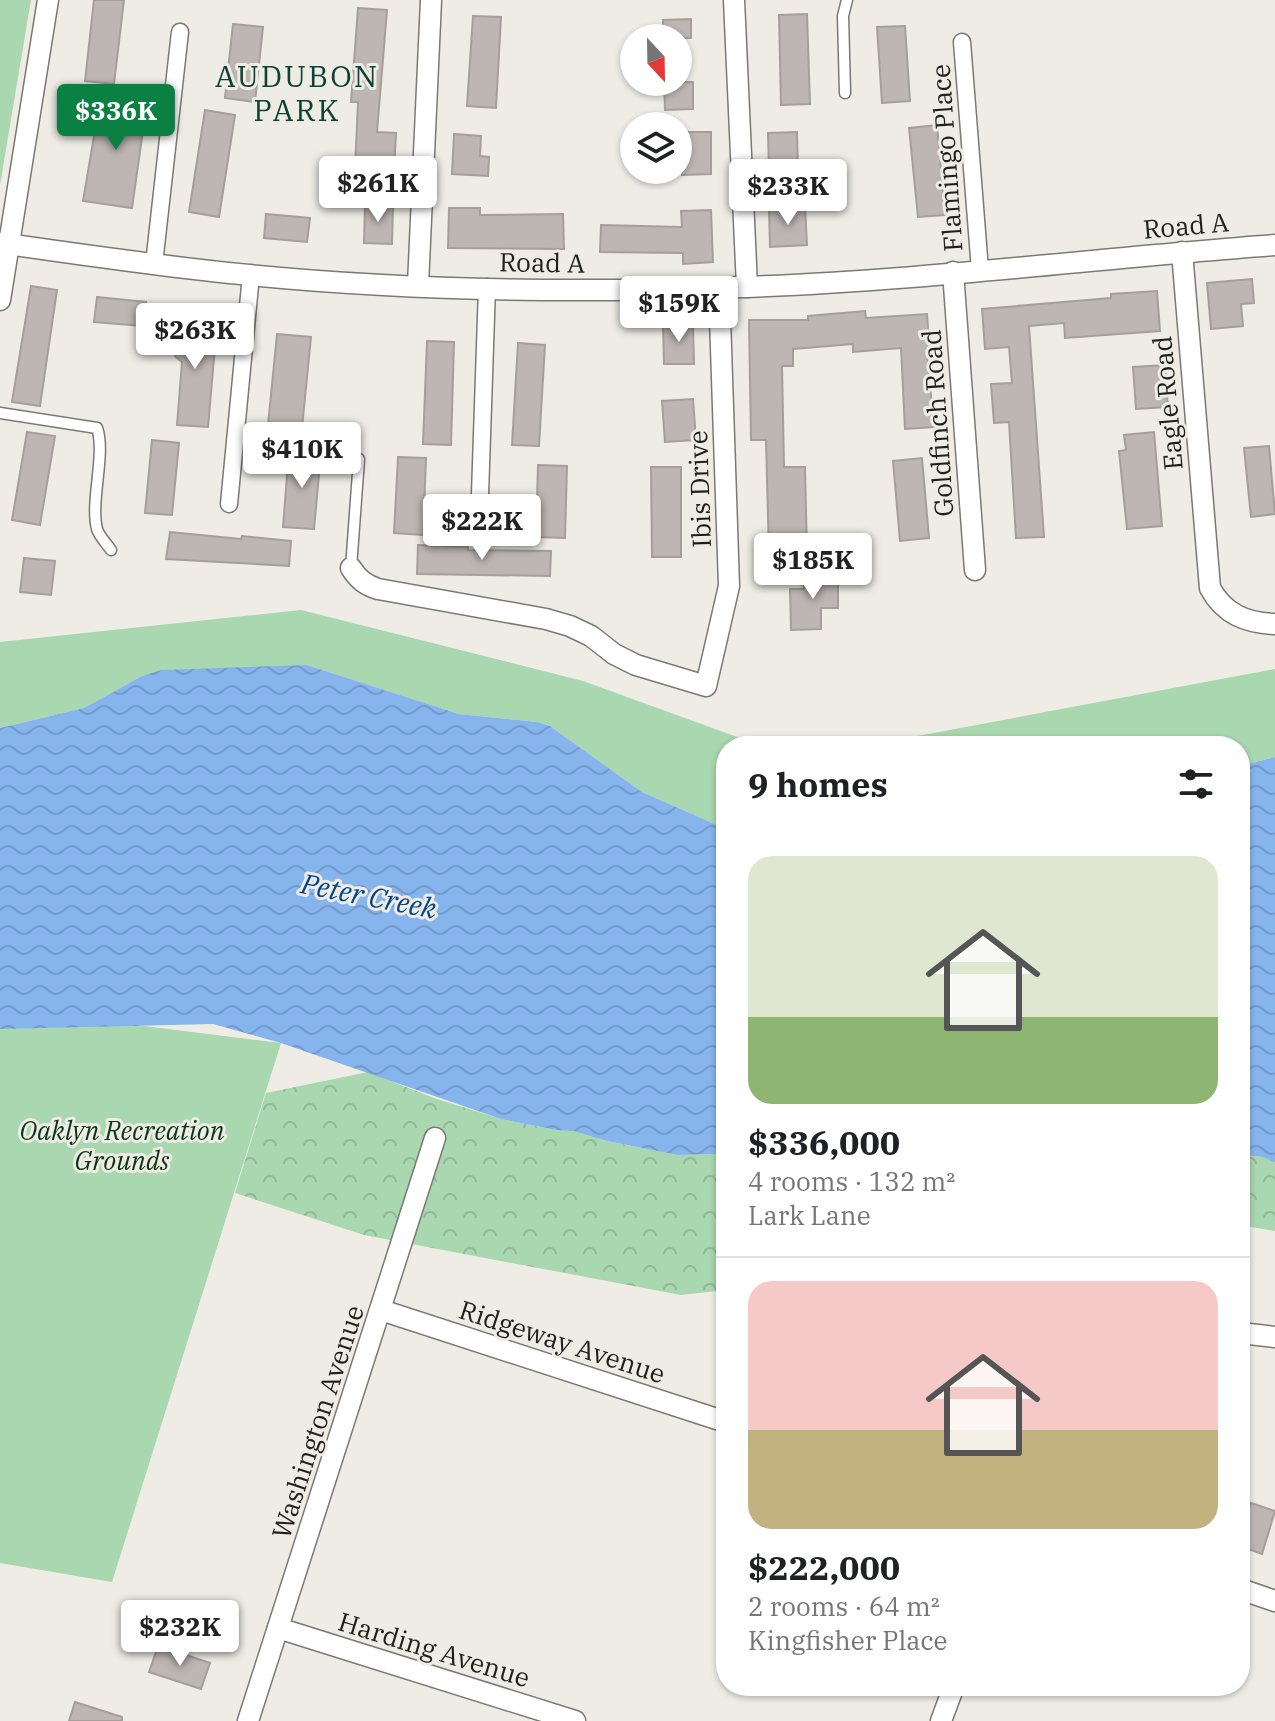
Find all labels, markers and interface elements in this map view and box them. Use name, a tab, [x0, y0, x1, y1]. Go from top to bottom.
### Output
north arrow	[620, 24, 692, 96]
map controls	[620, 24, 692, 184]
district label: AUDUBON PARK	[215, 56, 379, 129]
street label: Flamingo Place	[922, 63, 970, 253]
pin: $336K	[60, 84, 172, 152]
text: $336K	[75, 93, 157, 127]
button: layers	[620, 112, 692, 184]
pin: $261K	[322, 156, 434, 224]
pin: $233K	[732, 159, 844, 227]
text: $261K	[337, 165, 419, 199]
text: $233K	[747, 168, 829, 202]
street label: Road A	[1142, 204, 1230, 246]
street label: Road A	[499, 244, 585, 280]
pin: $159K	[623, 276, 735, 344]
text: $159K	[638, 285, 720, 319]
pin: $263K	[139, 303, 251, 371]
text: $263K	[154, 312, 236, 346]
street label: Goldfinch Road	[913, 328, 961, 518]
street label: Eagle Road	[1144, 335, 1190, 472]
pin: $410K	[246, 422, 358, 490]
street label: Ibis Drive	[680, 430, 718, 548]
text: $410K	[261, 431, 343, 465]
pin: $222K	[426, 494, 538, 562]
text: $222K	[441, 503, 523, 537]
pin: $185K	[757, 533, 869, 601]
text: $185K	[772, 542, 854, 576]
text: 9 homes	[748, 762, 888, 806]
icon: filters	[1174, 762, 1218, 806]
water label: Peter Creek	[297, 864, 440, 927]
icon: home	[911, 908, 1055, 1052]
park label: Oaklyn Recreation Grounds	[20, 1113, 225, 1177]
text: $336,000	[748, 1120, 900, 1164]
text: 4 rooms · 132 m²	[748, 1164, 955, 1198]
text: Lark Lane	[748, 1198, 871, 1232]
street label: Ridgeway Avenue	[455, 1292, 670, 1390]
street label: Washington Avenue	[263, 1301, 371, 1543]
icon: home	[911, 1333, 1055, 1477]
text: $222,000	[748, 1545, 900, 1589]
text: 2 rooms · 64 m²	[748, 1589, 940, 1623]
pin: $232K	[124, 1600, 236, 1668]
street label: Harding Avenue	[334, 1604, 534, 1694]
text: $232K	[139, 1609, 221, 1643]
text: Kingfisher Place	[748, 1623, 948, 1657]

